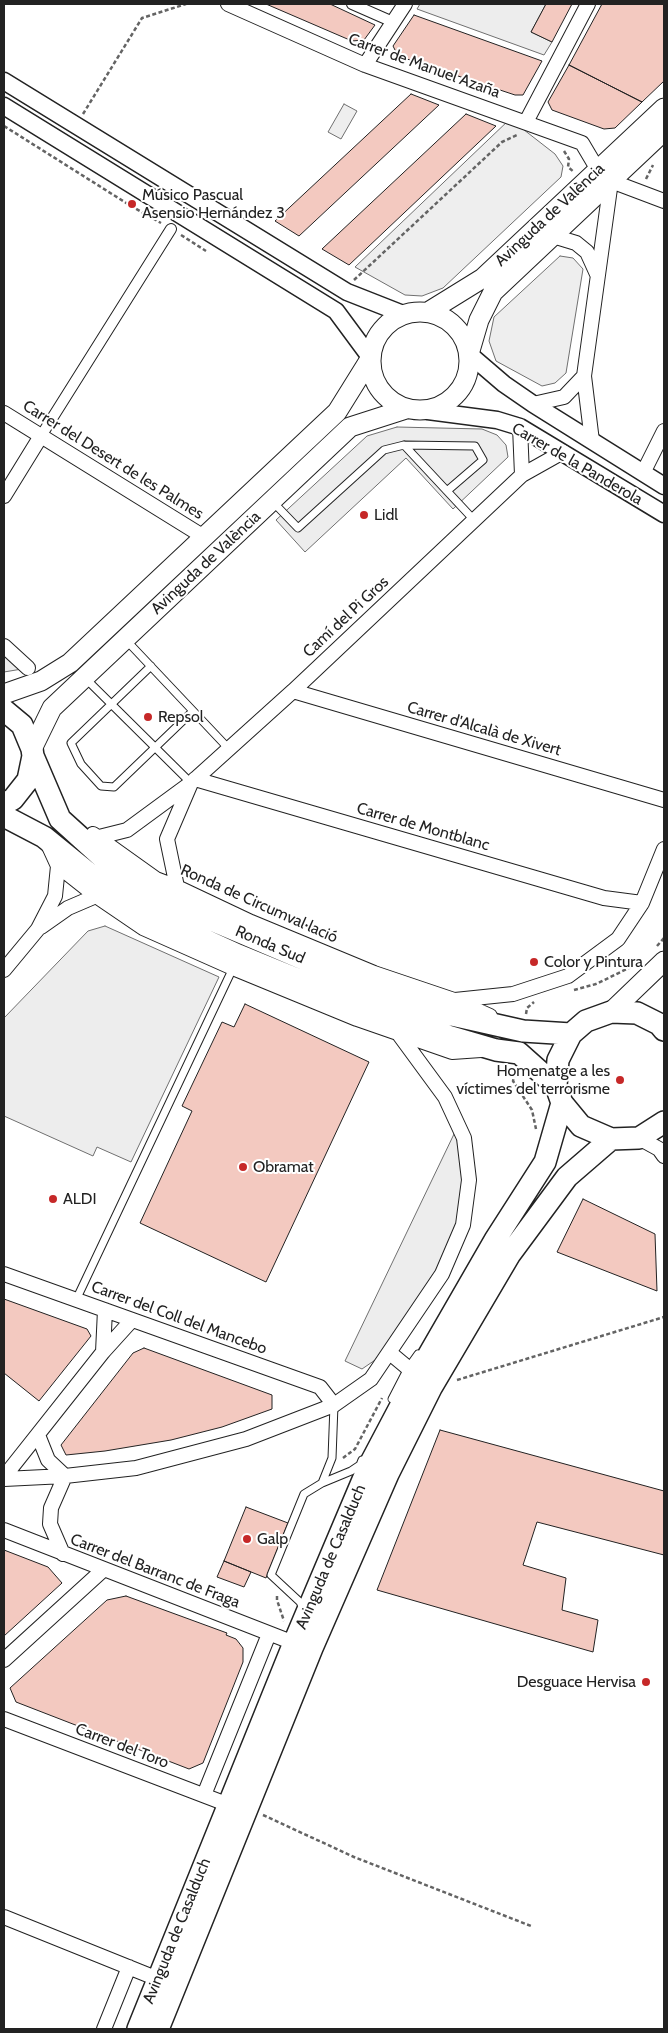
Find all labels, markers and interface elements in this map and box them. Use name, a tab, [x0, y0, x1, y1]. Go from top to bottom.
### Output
street label: Carrer de Manuel Azaña	[345, 30, 503, 102]
street label: Avinguda de València	[491, 159, 609, 271]
place label: Músico Pascual Asensio Hernández 3	[142, 185, 285, 223]
marker: Músico Pascual Asensio Hernández 3	[126, 198, 138, 210]
street label: Carrer del Desert de les Palmes	[19, 396, 207, 524]
street label: Carrer de la Panderola	[508, 419, 646, 509]
place label: Lidl	[374, 505, 398, 525]
street label: Avinguda de València	[147, 507, 265, 619]
marker: Lidl	[358, 509, 370, 521]
street label: Camí del Pi Gros	[299, 572, 393, 662]
street label: Carrer d'Alcalà de Xivert	[405, 698, 563, 760]
place label: Repsol	[158, 707, 204, 727]
marker: Repsol	[142, 711, 154, 723]
street label: Carrer de Montblanc	[354, 799, 492, 855]
street label: Ronda de Circumval·lació	[177, 861, 341, 947]
street label: Ronda Sud	[232, 922, 308, 968]
place label: Color y Pintura	[544, 952, 643, 972]
marker: Color y Pintura	[528, 956, 540, 968]
place label: Homenatge a les víctimes del terrorisme	[456, 1061, 610, 1099]
marker: Homenatge a les víctimes del terrorisme	[614, 1074, 626, 1086]
place label: Obramat	[253, 1157, 314, 1177]
marker: Obramat	[237, 1161, 249, 1173]
place label: ALDI	[63, 1189, 97, 1209]
marker: ALDI	[47, 1193, 59, 1205]
street label: Carrer del Coll del Mancebo	[89, 1277, 269, 1359]
street label: Avinguda de Casalduch	[292, 1482, 370, 1632]
place label: Galp	[257, 1529, 288, 1549]
street label: Carrer del Barranc de Fraga	[68, 1530, 242, 1612]
marker: Galp	[241, 1533, 253, 1545]
place label: Desguace Hervisa	[517, 1672, 636, 1692]
marker: Desguace Hervisa	[640, 1676, 652, 1688]
street label: Carrer del Toro	[73, 1719, 171, 1773]
street label: Avinguda de Casalduch	[139, 1855, 215, 2007]

